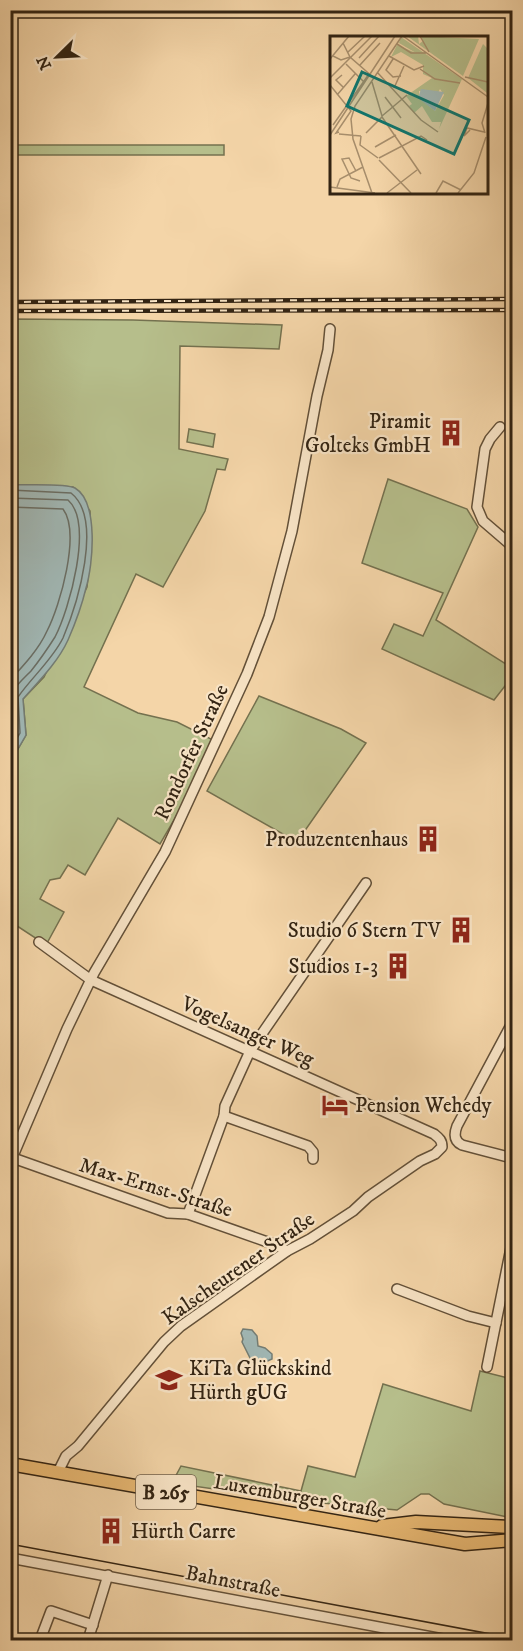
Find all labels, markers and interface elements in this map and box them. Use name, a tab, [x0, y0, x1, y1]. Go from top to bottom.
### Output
north arrow	[27, 27, 87, 87]
inset map	[330, 36, 487, 194]
text: N	[32, 53, 56, 73]
place label: Piramit Golteks GmbH	[305, 409, 431, 459]
building icon: Piramit Golteks GmbH	[436, 418, 466, 448]
street label: Rondorfer Straße	[149, 680, 235, 824]
building icon: Produzentenhaus	[413, 824, 443, 854]
place label: Produzentenhaus	[265, 827, 408, 853]
building icon: Studio 6 Stern TV	[446, 915, 476, 945]
place label: Studio 6 Stern TV	[288, 918, 442, 944]
building icon: Studios 1-3	[383, 951, 413, 981]
place label: Studios 1-3	[288, 954, 378, 980]
street label: Vogelsanger Weg	[176, 991, 319, 1073]
hotel icon: Pension Wehedy	[320, 1090, 350, 1120]
place label: Pension Wehedy	[355, 1093, 493, 1119]
street label: Max-Ernst-Straße	[76, 1152, 236, 1224]
street label: Kalscheurener Straße	[157, 1206, 320, 1331]
place label: KiTa Glückskind Hürth gUG	[189, 1356, 332, 1406]
school or university icon: KiTa Glückskind Hürth gUG	[154, 1365, 184, 1395]
street label: Luxemburger Straße	[211, 1469, 388, 1525]
road number: B 265	[136, 1475, 196, 1509]
building icon: Hürth Carre	[96, 1516, 126, 1546]
place label: Hürth Carre	[131, 1519, 236, 1545]
street label: Bahnstraße	[183, 1560, 283, 1604]

